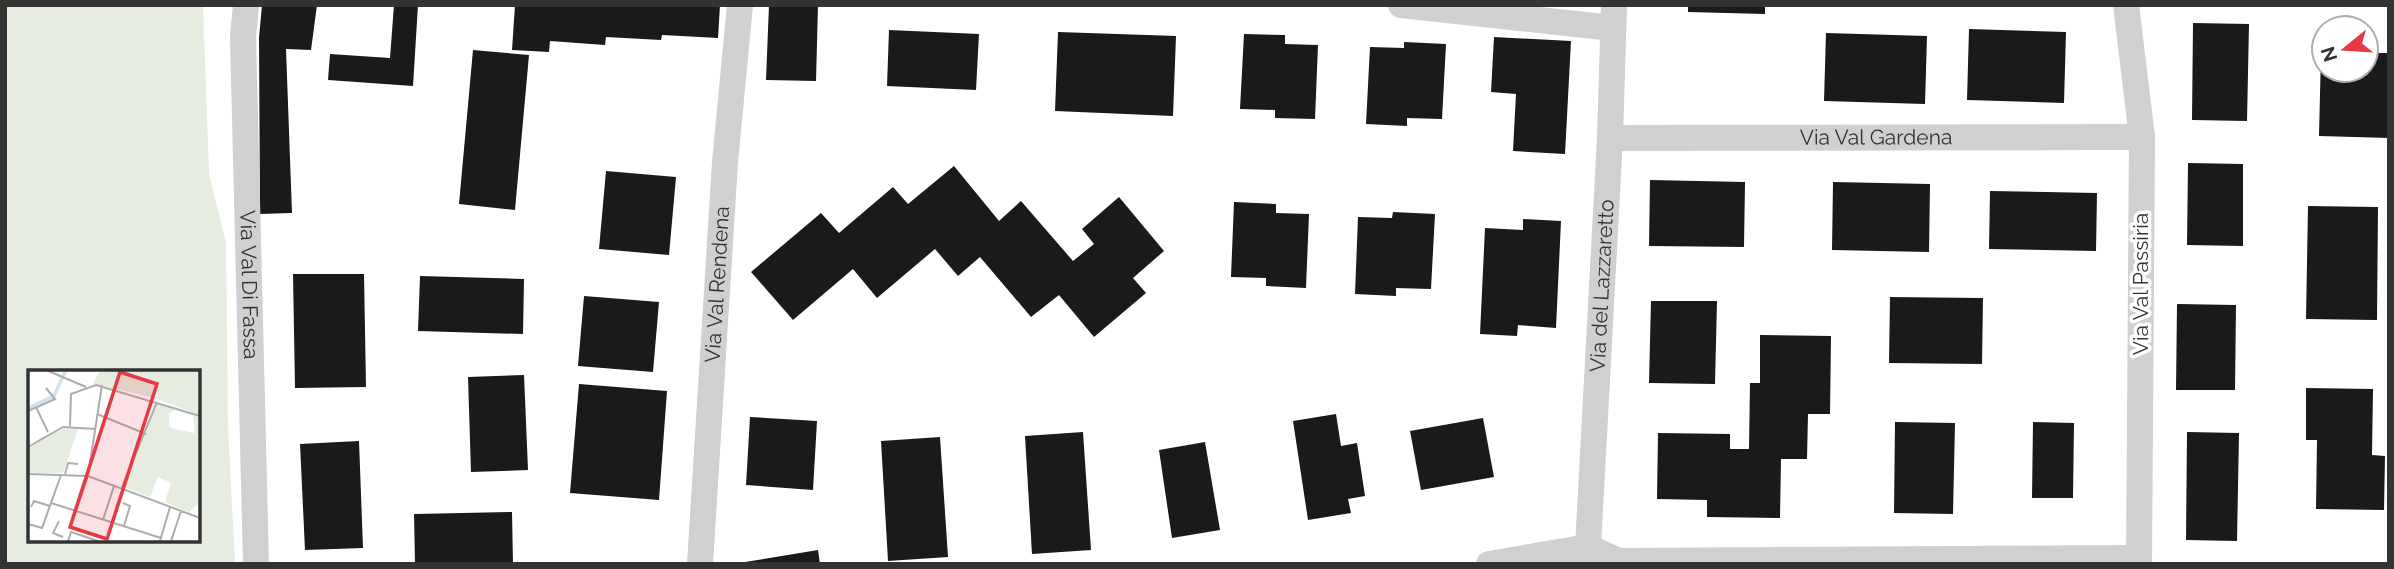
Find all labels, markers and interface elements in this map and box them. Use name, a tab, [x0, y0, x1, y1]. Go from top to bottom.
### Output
north arrow	[2310, 14, 2380, 84]
text: N	[2316, 44, 2342, 65]
street label: Via Val Gardena	[1800, 124, 1952, 150]
street label: Via del Lazzaretto	[1584, 199, 1619, 373]
street label: Via Val Rendena	[700, 205, 734, 364]
street label: Via Val Di Fassa	[235, 210, 264, 360]
street label: Via Val Passiria	[2128, 213, 2153, 355]
inset map	[28, 370, 200, 541]

